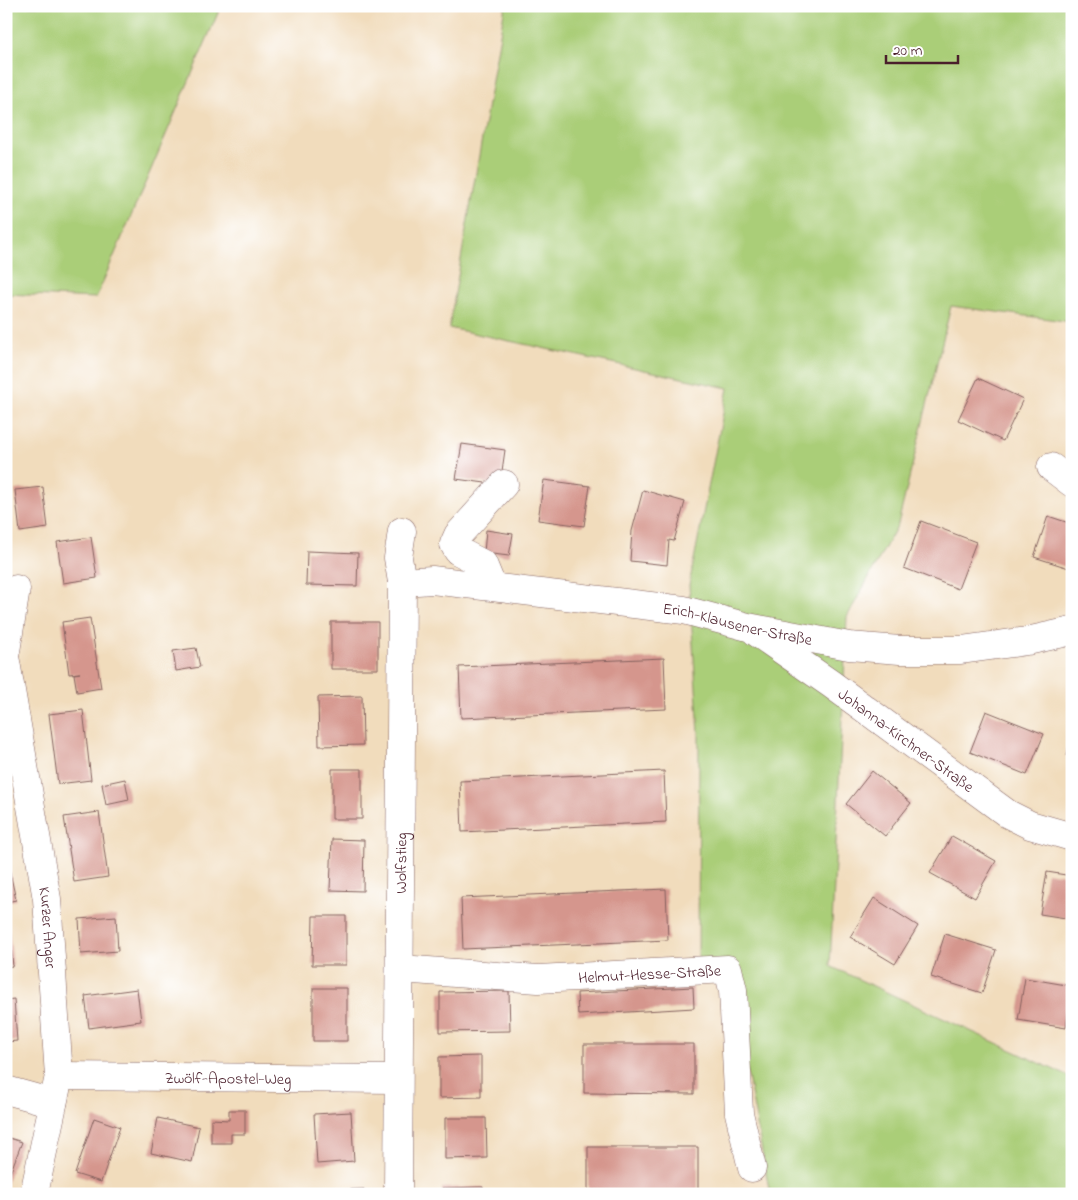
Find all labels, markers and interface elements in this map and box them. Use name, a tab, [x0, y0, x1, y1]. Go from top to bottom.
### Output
scale bar	[886, 32, 958, 64]
text: 20 m	[893, 40, 923, 62]
street label: Erich-Klausener-Straße	[661, 598, 815, 653]
street label: Johanna-Kirchner-Straße	[832, 683, 979, 800]
street label: Wolfstieg	[390, 832, 414, 894]
street label: Kurzer Anger	[31, 885, 62, 969]
street label: Helmut-Hesse-Straße	[578, 959, 722, 991]
street label: Zwölf-Apostel-Weg	[165, 1067, 291, 1092]

